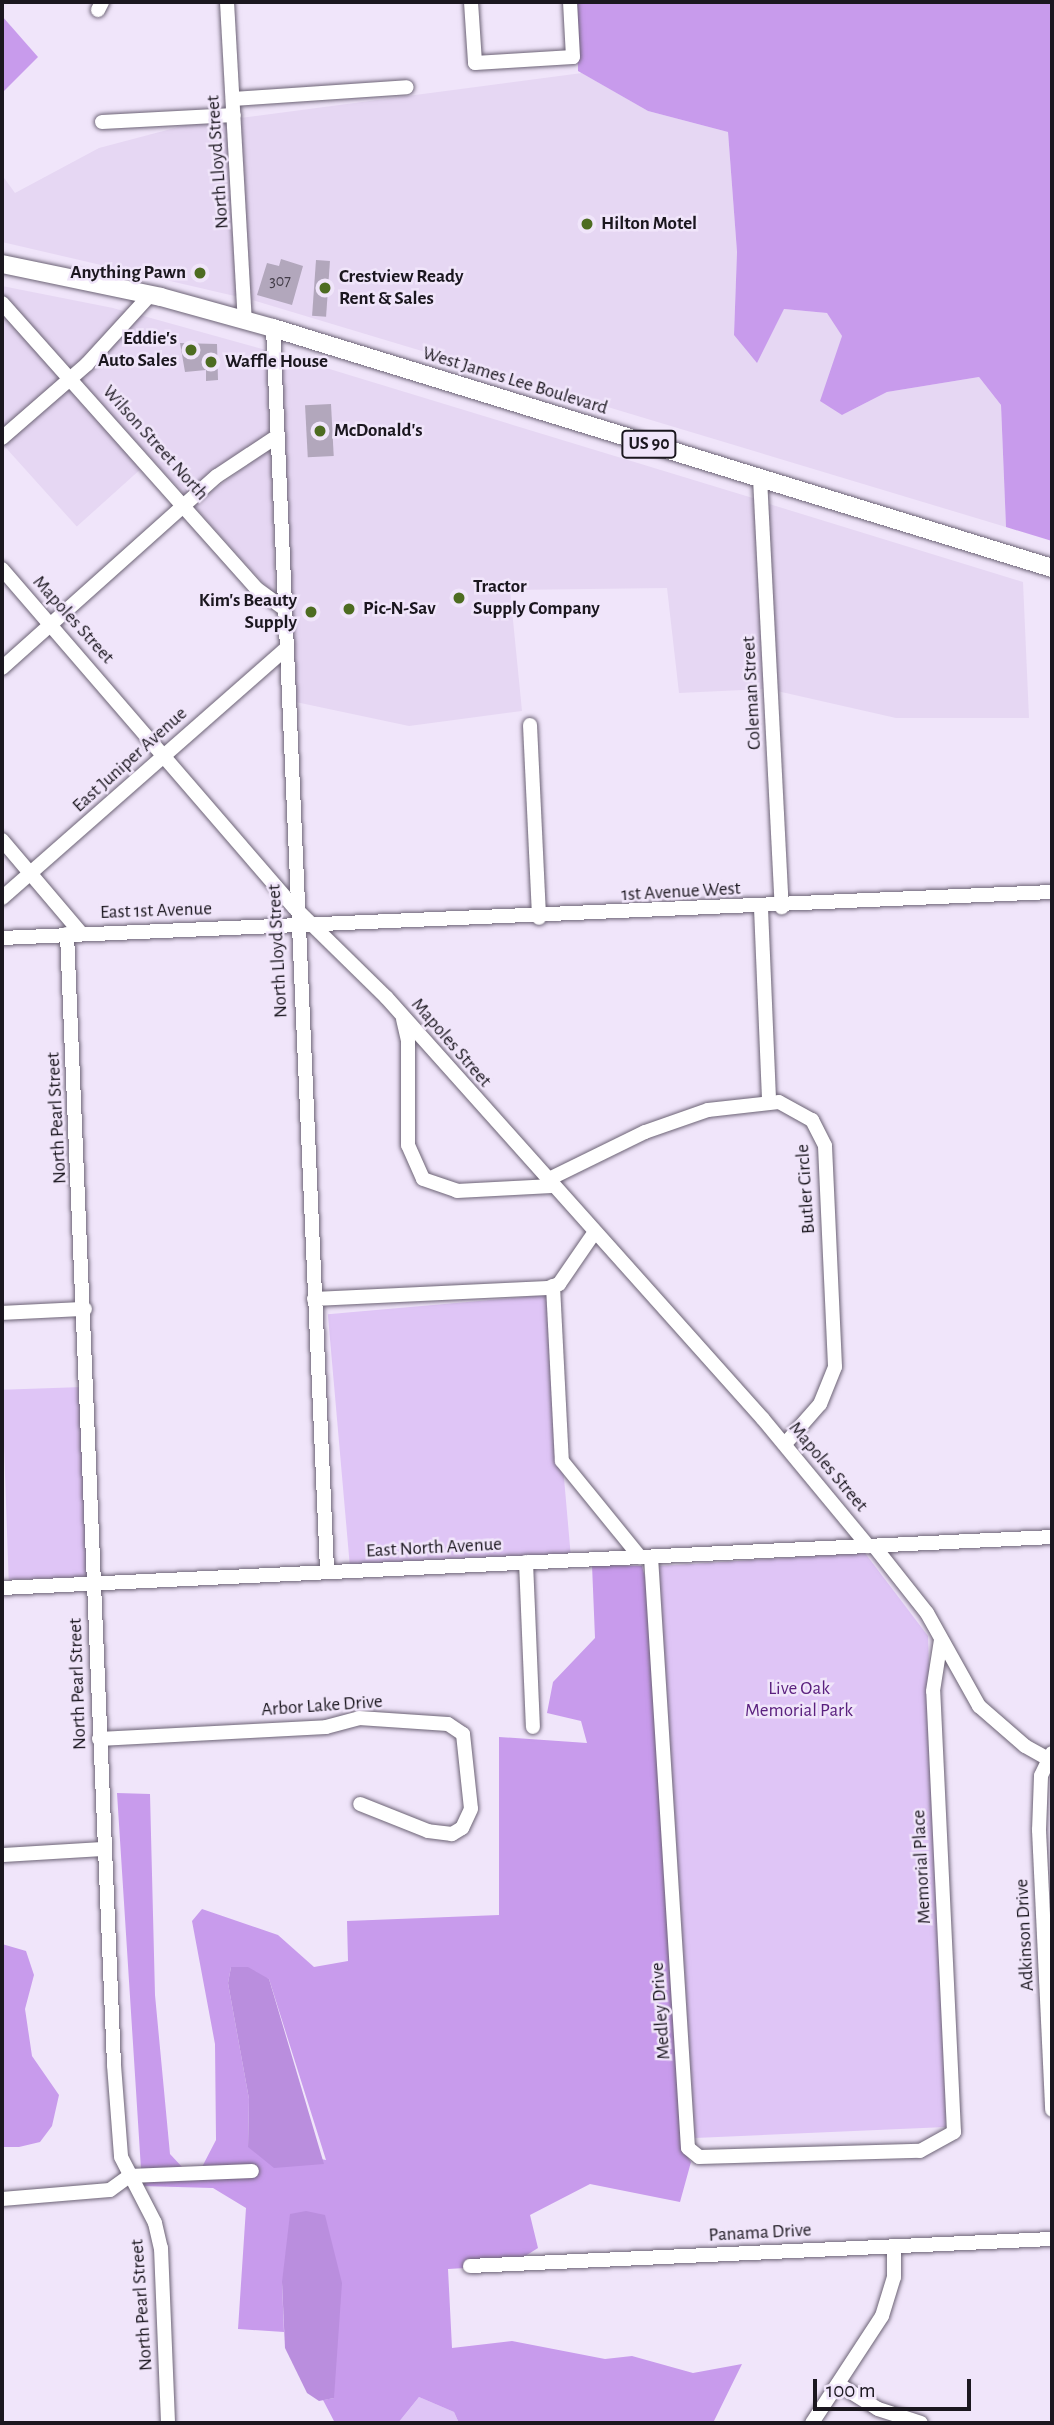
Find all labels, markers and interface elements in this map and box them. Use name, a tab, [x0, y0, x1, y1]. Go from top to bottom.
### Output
street label: North Lloyd Street	[202, 94, 234, 230]
place label: Hilton Motel	[601, 213, 697, 235]
marker: Hilton Motel	[579, 216, 595, 232]
place label: Anything Pawn	[70, 262, 186, 284]
marker: Anything Pawn	[192, 265, 208, 281]
place label: Crestview Ready Rent & Sales	[339, 266, 464, 310]
house number: 307	[269, 271, 291, 291]
marker: Crestview Ready Rent & Sales	[317, 280, 333, 296]
place label: Eddie's Auto Sales	[98, 328, 177, 372]
marker: Eddie's Auto Sales	[183, 342, 199, 358]
street label: West James Lee Boulevard	[420, 342, 610, 420]
place label: Waffle House	[225, 351, 328, 373]
marker: Waffle House	[203, 354, 219, 370]
street label: Wilson Street North	[97, 381, 213, 505]
place label: McDonald's	[334, 420, 423, 442]
marker: McDonald's	[312, 423, 328, 439]
road number: US 90	[621, 430, 677, 458]
street label: Mapoles Street	[27, 571, 119, 669]
place label: Tractor Supply Company	[473, 576, 600, 620]
place label: Kim's Beauty Supply	[199, 590, 297, 634]
marker: Tractor Supply Company	[451, 590, 467, 606]
place label: Pic-N-Sav	[363, 598, 436, 620]
marker: Pic-N-Sav	[341, 601, 357, 617]
marker: Kim's Beauty Supply	[303, 604, 319, 620]
street label: Coleman Street	[738, 636, 766, 750]
street label: East Juniper Avenue	[68, 703, 192, 817]
street label: 1st Avenue West	[621, 877, 741, 907]
street label: North Lloyd Street	[263, 883, 293, 1019]
street label: East 1st Avenue	[100, 898, 212, 924]
street label: Mapoles Street	[406, 994, 496, 1092]
street label: North Pearl Street	[42, 1051, 72, 1185]
street label: Butler Circle	[791, 1143, 821, 1235]
street label: Mapoles Street	[784, 1417, 872, 1517]
street label: East North Avenue	[365, 1533, 503, 1563]
street label: North Pearl Street	[64, 1618, 92, 1750]
park label: Live Oak Memorial Park	[745, 1678, 853, 1722]
street label: Arbor Lake Drive	[261, 1690, 383, 1722]
street label: Memorial Place	[908, 1809, 936, 1925]
street label: Adkinson Drive	[1011, 1878, 1039, 1992]
street label: Medley Drive	[646, 1962, 676, 2060]
street label: Panama Drive	[708, 2219, 812, 2247]
street label: North Pearl Street	[126, 2238, 158, 2372]
scale bar	[816, 2366, 974, 2410]
text: 100 m	[826, 2380, 876, 2401]

